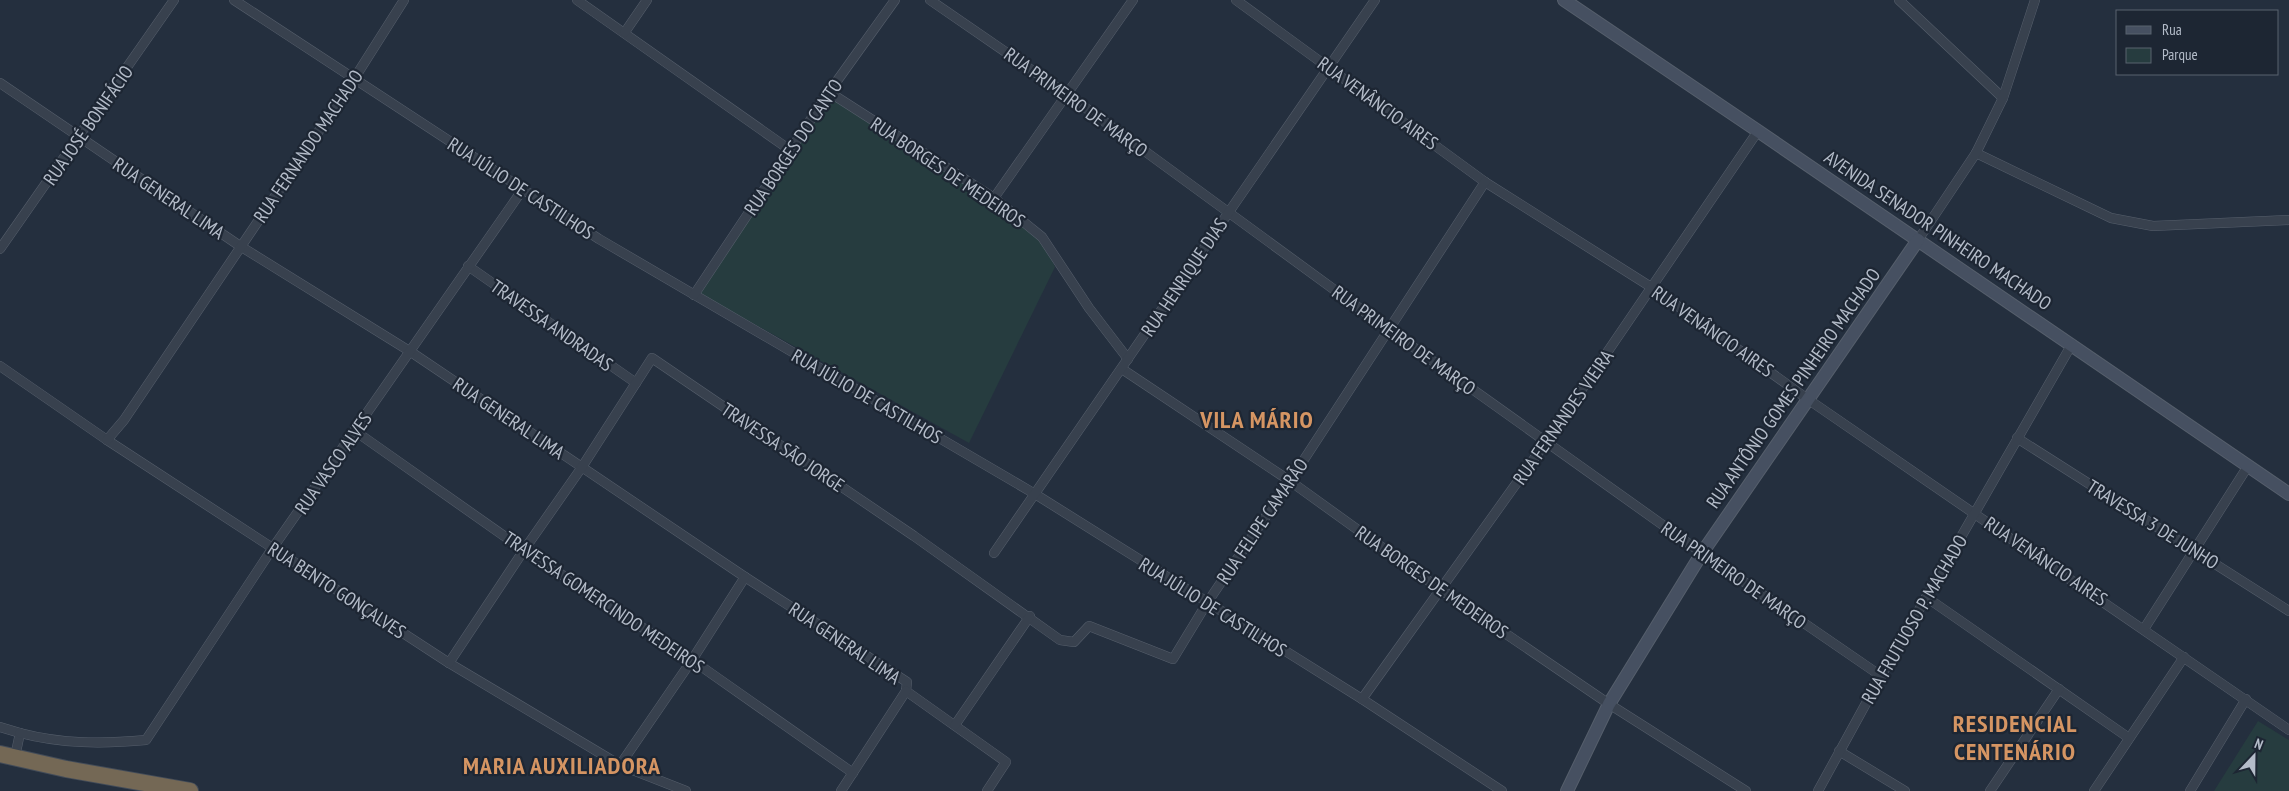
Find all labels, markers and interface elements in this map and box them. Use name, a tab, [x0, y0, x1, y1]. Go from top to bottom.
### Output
legend	[2116, 10, 2279, 75]
text: Rua	[2162, 20, 2182, 39]
street label: RUA PRIMEIRO DE MARÇO	[999, 42, 1153, 162]
text: Parque	[2162, 45, 2198, 64]
street label: RUA VENÂNCIO AIRES	[1313, 51, 1443, 155]
street label: RUA JOSÉ BONIFÁCIO	[38, 60, 138, 190]
street label: RUA FERNANDO MACHADO	[248, 65, 368, 227]
street label: RUA BORGES DO CANTO	[739, 74, 847, 220]
street label: RUA BORGES DE MEDEIROS	[866, 111, 1030, 233]
street label: RUA JÚLIO DE CASTILHOS	[443, 132, 599, 244]
street label: AVENIDA SENADOR PINHEIRO MACHADO	[1820, 145, 2056, 315]
street label: RUA GENERAL LIMA	[109, 152, 229, 244]
street label: RUA HENRIQUE DIAS	[1136, 213, 1232, 341]
street label: RUA ANTÔNIO GOMES PINHEIRO MACHADO	[1701, 263, 1885, 513]
street label: TRAVESSA ANDRADAS	[486, 274, 618, 376]
street label: RUA PRIMEIRO DE MARÇO	[1327, 280, 1481, 400]
street label: RUA VENÂNCIO AIRES	[1647, 280, 1779, 382]
street label: RUA JÚLIO DE CASTILHOS	[788, 343, 946, 449]
street label: RUA FERNANDES VIEIRA	[1507, 345, 1619, 489]
street label: RUA GENERAL LIMA	[449, 372, 569, 464]
street label: TRAVESSA SÃO JORGE	[717, 397, 849, 497]
district label: VILA MÁRIO	[1199, 404, 1314, 435]
street label: RUA VASCO ALVES	[289, 407, 377, 519]
street label: RUA FELIPE CAMARÃO	[1211, 454, 1313, 588]
street label: TRAVESSA 3 DE JUNHO	[2083, 474, 2223, 574]
street label: RUA VENÂNCIO AIRES	[1980, 511, 2112, 611]
street label: RUA PRIMEIRO DE MARÇO	[1657, 516, 1811, 634]
street label: RUA BORGES DE MEDEIROS	[1351, 520, 1513, 644]
street label: TRAVESSA GOMERCINDO MEDEIROS	[499, 526, 709, 678]
street label: RUA FRUTUOSO P. MACHADO	[1856, 530, 1972, 708]
street label: RUA BENTO GONÇALVES	[264, 536, 410, 644]
street label: RUA JÚLIO DE CASTILHOS	[1135, 552, 1291, 662]
street label: RUA GENERAL LIMA	[785, 597, 905, 689]
district label: RESIDENCIAL CENTENÁRIO	[1953, 708, 2077, 767]
north arrow	[2229, 731, 2279, 781]
text: N	[2252, 734, 2266, 754]
district label: MARIA AUXILIADORA	[463, 750, 661, 781]

